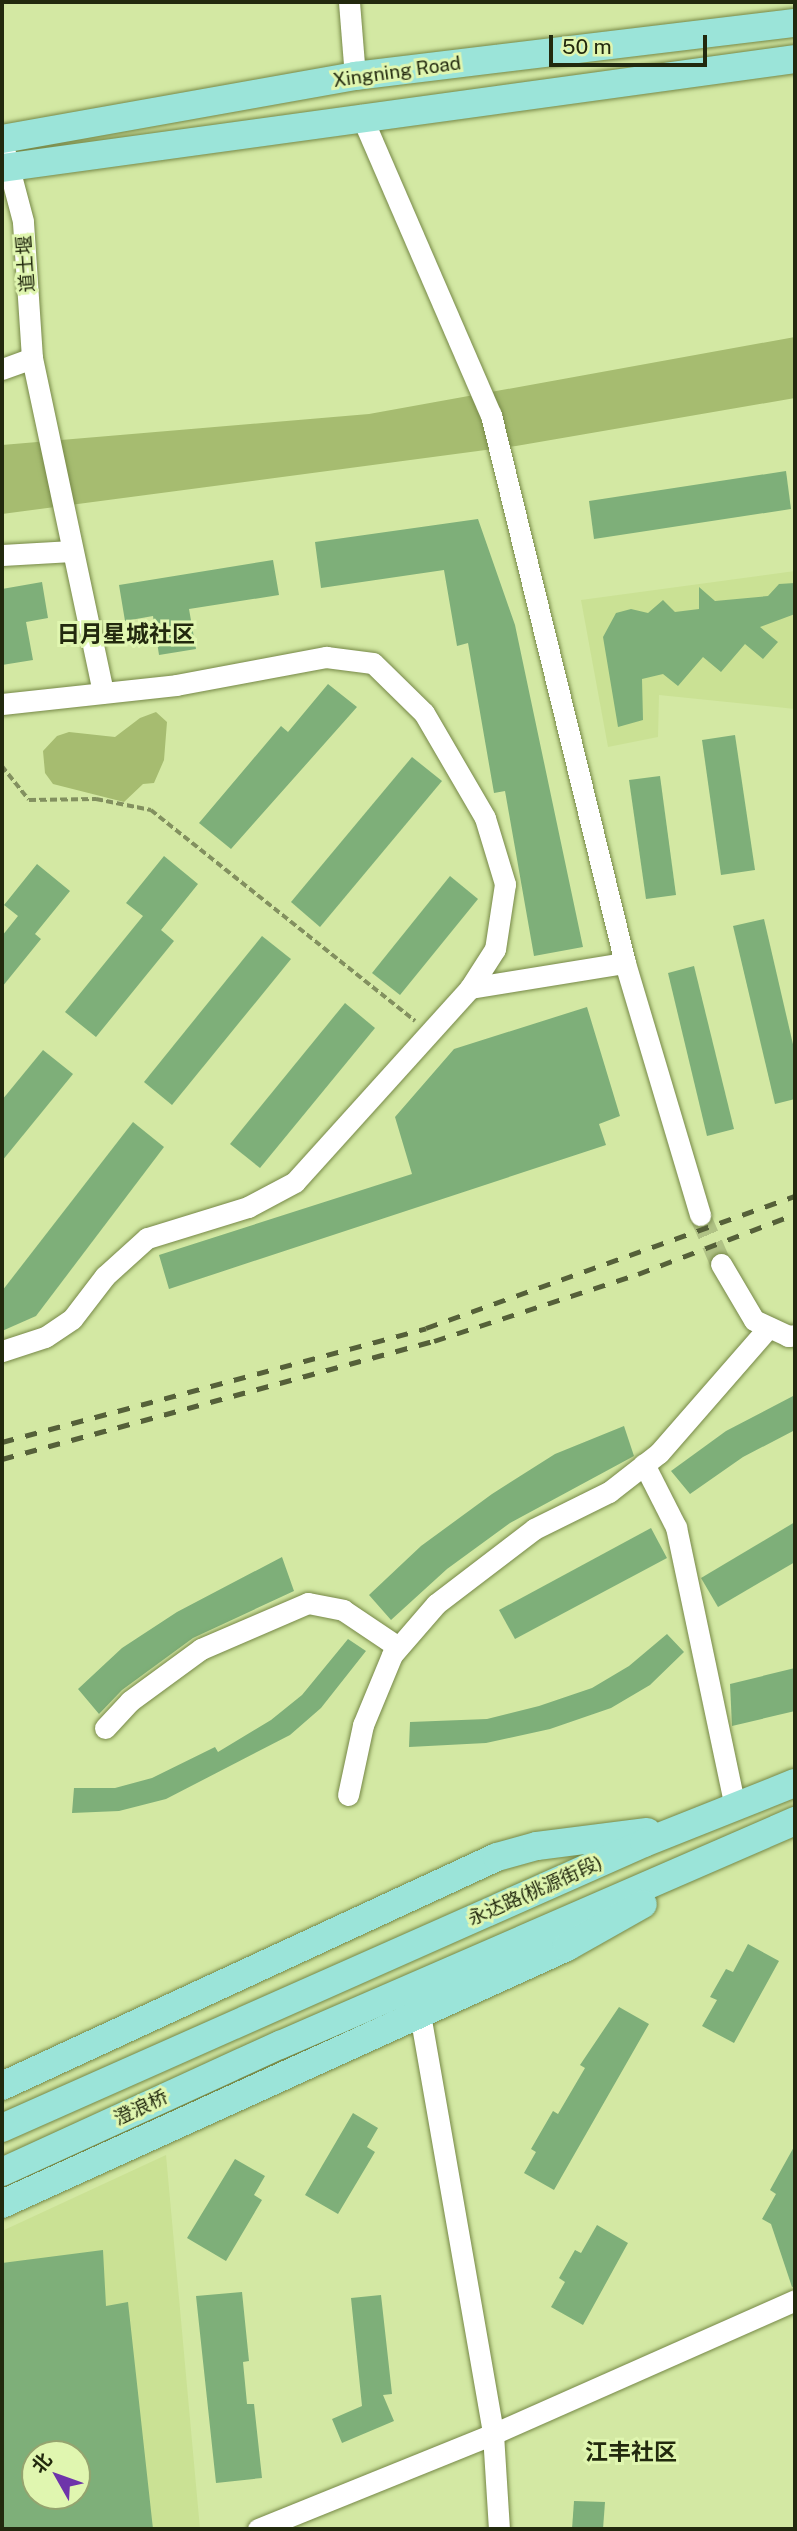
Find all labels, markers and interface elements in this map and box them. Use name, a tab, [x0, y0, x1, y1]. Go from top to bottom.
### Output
scale bar	[552, 21, 710, 65]
text: 50 m	[562, 34, 612, 59]
street label: Xingning Road	[332, 52, 462, 92]
street label: 道士堰	[13, 235, 39, 293]
district label: 日月星城社区	[57, 620, 195, 648]
street label: 永达路(桃源街段)	[464, 1851, 606, 1931]
street label: 澄浪桥	[110, 2086, 172, 2130]
district label: 江丰社区	[585, 2438, 677, 2466]
north arrow	[21, 2440, 91, 2510]
text: 北	[27, 2448, 56, 2477]

